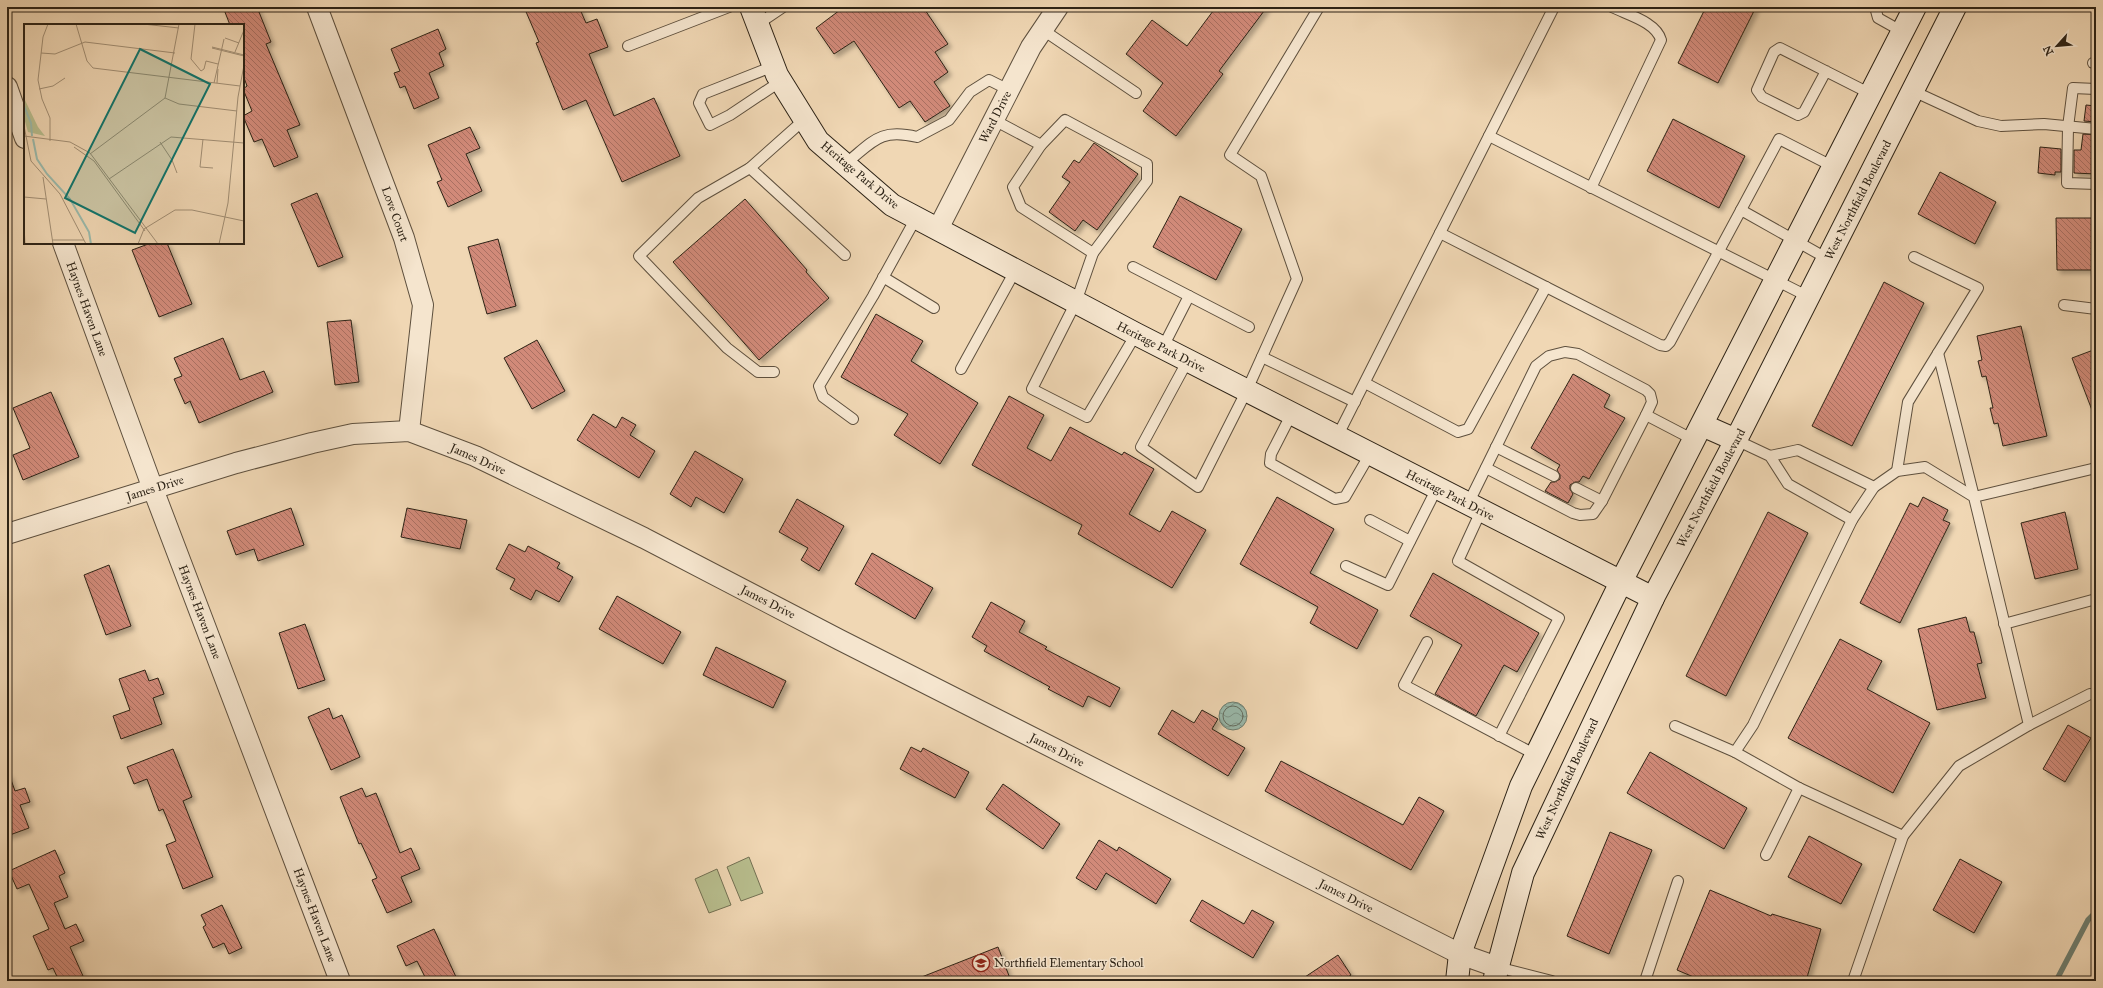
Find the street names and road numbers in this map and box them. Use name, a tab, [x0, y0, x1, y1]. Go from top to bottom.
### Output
street label: Ward Drive	[976, 89, 1014, 145]
street label: Heritage Park Drive	[818, 138, 902, 212]
street label: West Northfield Boulevard	[1822, 138, 1894, 262]
street label: Love Court	[379, 185, 412, 244]
street label: Haynes Haven Lane	[63, 260, 111, 358]
street label: Heritage Park Drive	[1114, 319, 1208, 376]
street label: West Northfield Boulevard	[1674, 426, 1748, 550]
street label: James Drive	[446, 440, 508, 478]
street label: Heritage Park Drive	[1403, 467, 1497, 524]
street label: James Drive	[123, 473, 186, 505]
street label: Haynes Haven Lane	[176, 563, 224, 661]
street label: James Drive	[736, 581, 798, 623]
street label: West Northfield Boulevard	[1533, 716, 1601, 842]
street label: James Drive	[1025, 729, 1087, 771]
street label: Haynes Haven Lane	[291, 866, 339, 964]
street label: James Drive	[1314, 875, 1376, 917]

